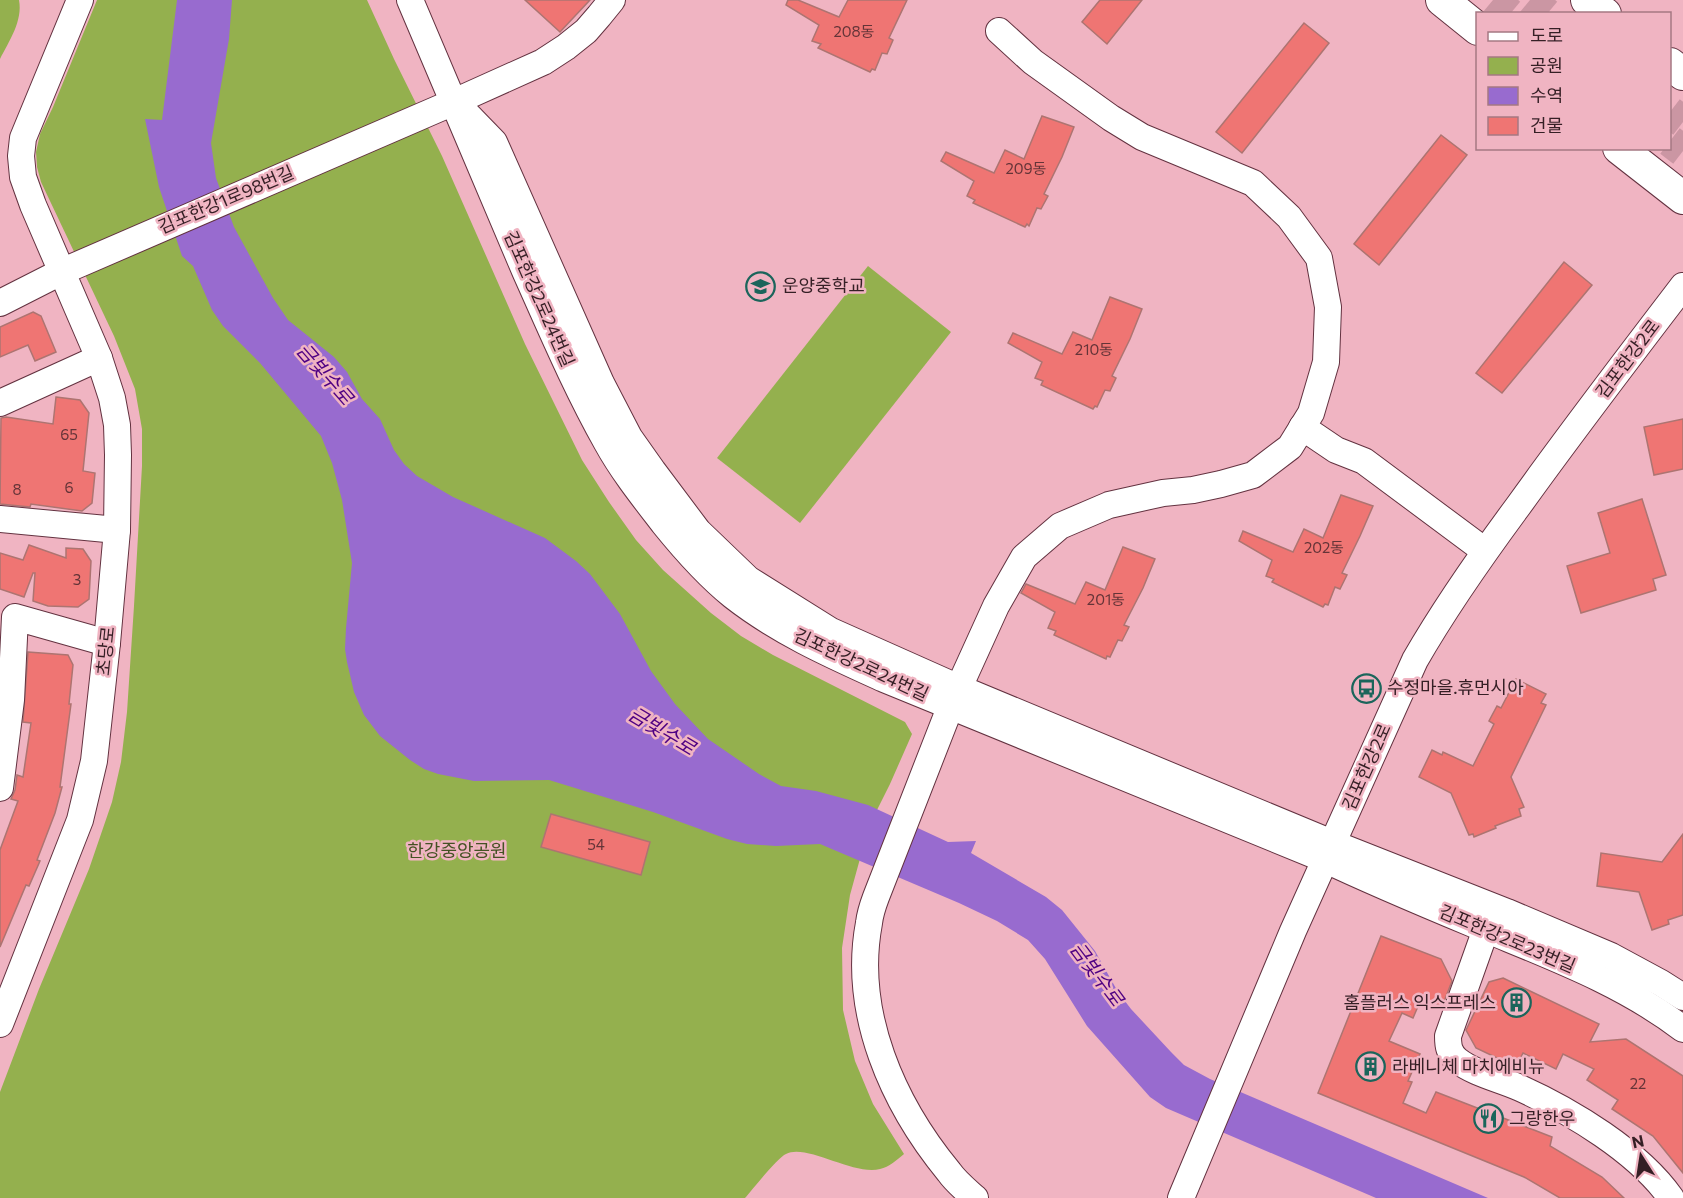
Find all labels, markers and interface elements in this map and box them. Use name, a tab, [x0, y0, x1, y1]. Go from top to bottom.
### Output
legend	[1476, 12, 1671, 150]
house number: 208동	[834, 22, 874, 40]
text: 도로	[1530, 24, 1563, 46]
text: 공원	[1530, 54, 1563, 76]
text: 수역	[1530, 84, 1563, 106]
text: 건물	[1530, 114, 1563, 136]
house number: 209동	[1006, 159, 1046, 177]
street label: 김포한강1로98번길	[154, 161, 297, 238]
street label: 김포한강2로24번길	[500, 227, 580, 370]
school or university icon: 운양중학교	[745, 270, 777, 302]
place label: 운양중학교	[782, 274, 865, 296]
street label: 김포한강2로	[1590, 315, 1664, 402]
water label: 금빛수로	[293, 338, 360, 410]
house number: 210동	[1075, 340, 1113, 358]
house number: 65	[60, 425, 78, 443]
house number: 6	[64, 478, 74, 496]
house number: 8	[12, 480, 22, 498]
house number: 202동	[1304, 538, 1344, 556]
house number: 3	[73, 570, 81, 588]
house number: 201동	[1087, 590, 1125, 608]
street label: 김포한강2로24번길	[790, 623, 932, 705]
street label: 초당로	[91, 625, 119, 677]
bus stop icon: 수정마을.휴먼시아	[1350, 672, 1382, 704]
place label: 수정마을.휴먼시아	[1387, 676, 1524, 698]
water label: 금빛수로	[625, 701, 702, 760]
street label: 김포한강2로	[1337, 720, 1395, 813]
house number: 54	[587, 835, 605, 853]
park label: 한강중앙공원	[407, 839, 507, 861]
street label: 김포한강2로23번길	[1436, 899, 1579, 977]
water label: 금빛수로	[1066, 937, 1130, 1011]
building icon: 홈플러스 익스프레스	[1501, 987, 1533, 1019]
place label: 홈플러스 익스프레스	[1344, 991, 1496, 1013]
building icon: 라베니체 마치에비뉴	[1355, 1051, 1387, 1083]
place label: 라베니체 마치에비뉴	[1392, 1055, 1545, 1077]
house number: 22	[1630, 1074, 1646, 1092]
restaurant icon: 그랑한우	[1472, 1103, 1504, 1135]
place label: 그랑한우	[1509, 1107, 1575, 1129]
north arrow	[1611, 1126, 1671, 1186]
text: N	[1630, 1130, 1646, 1151]

